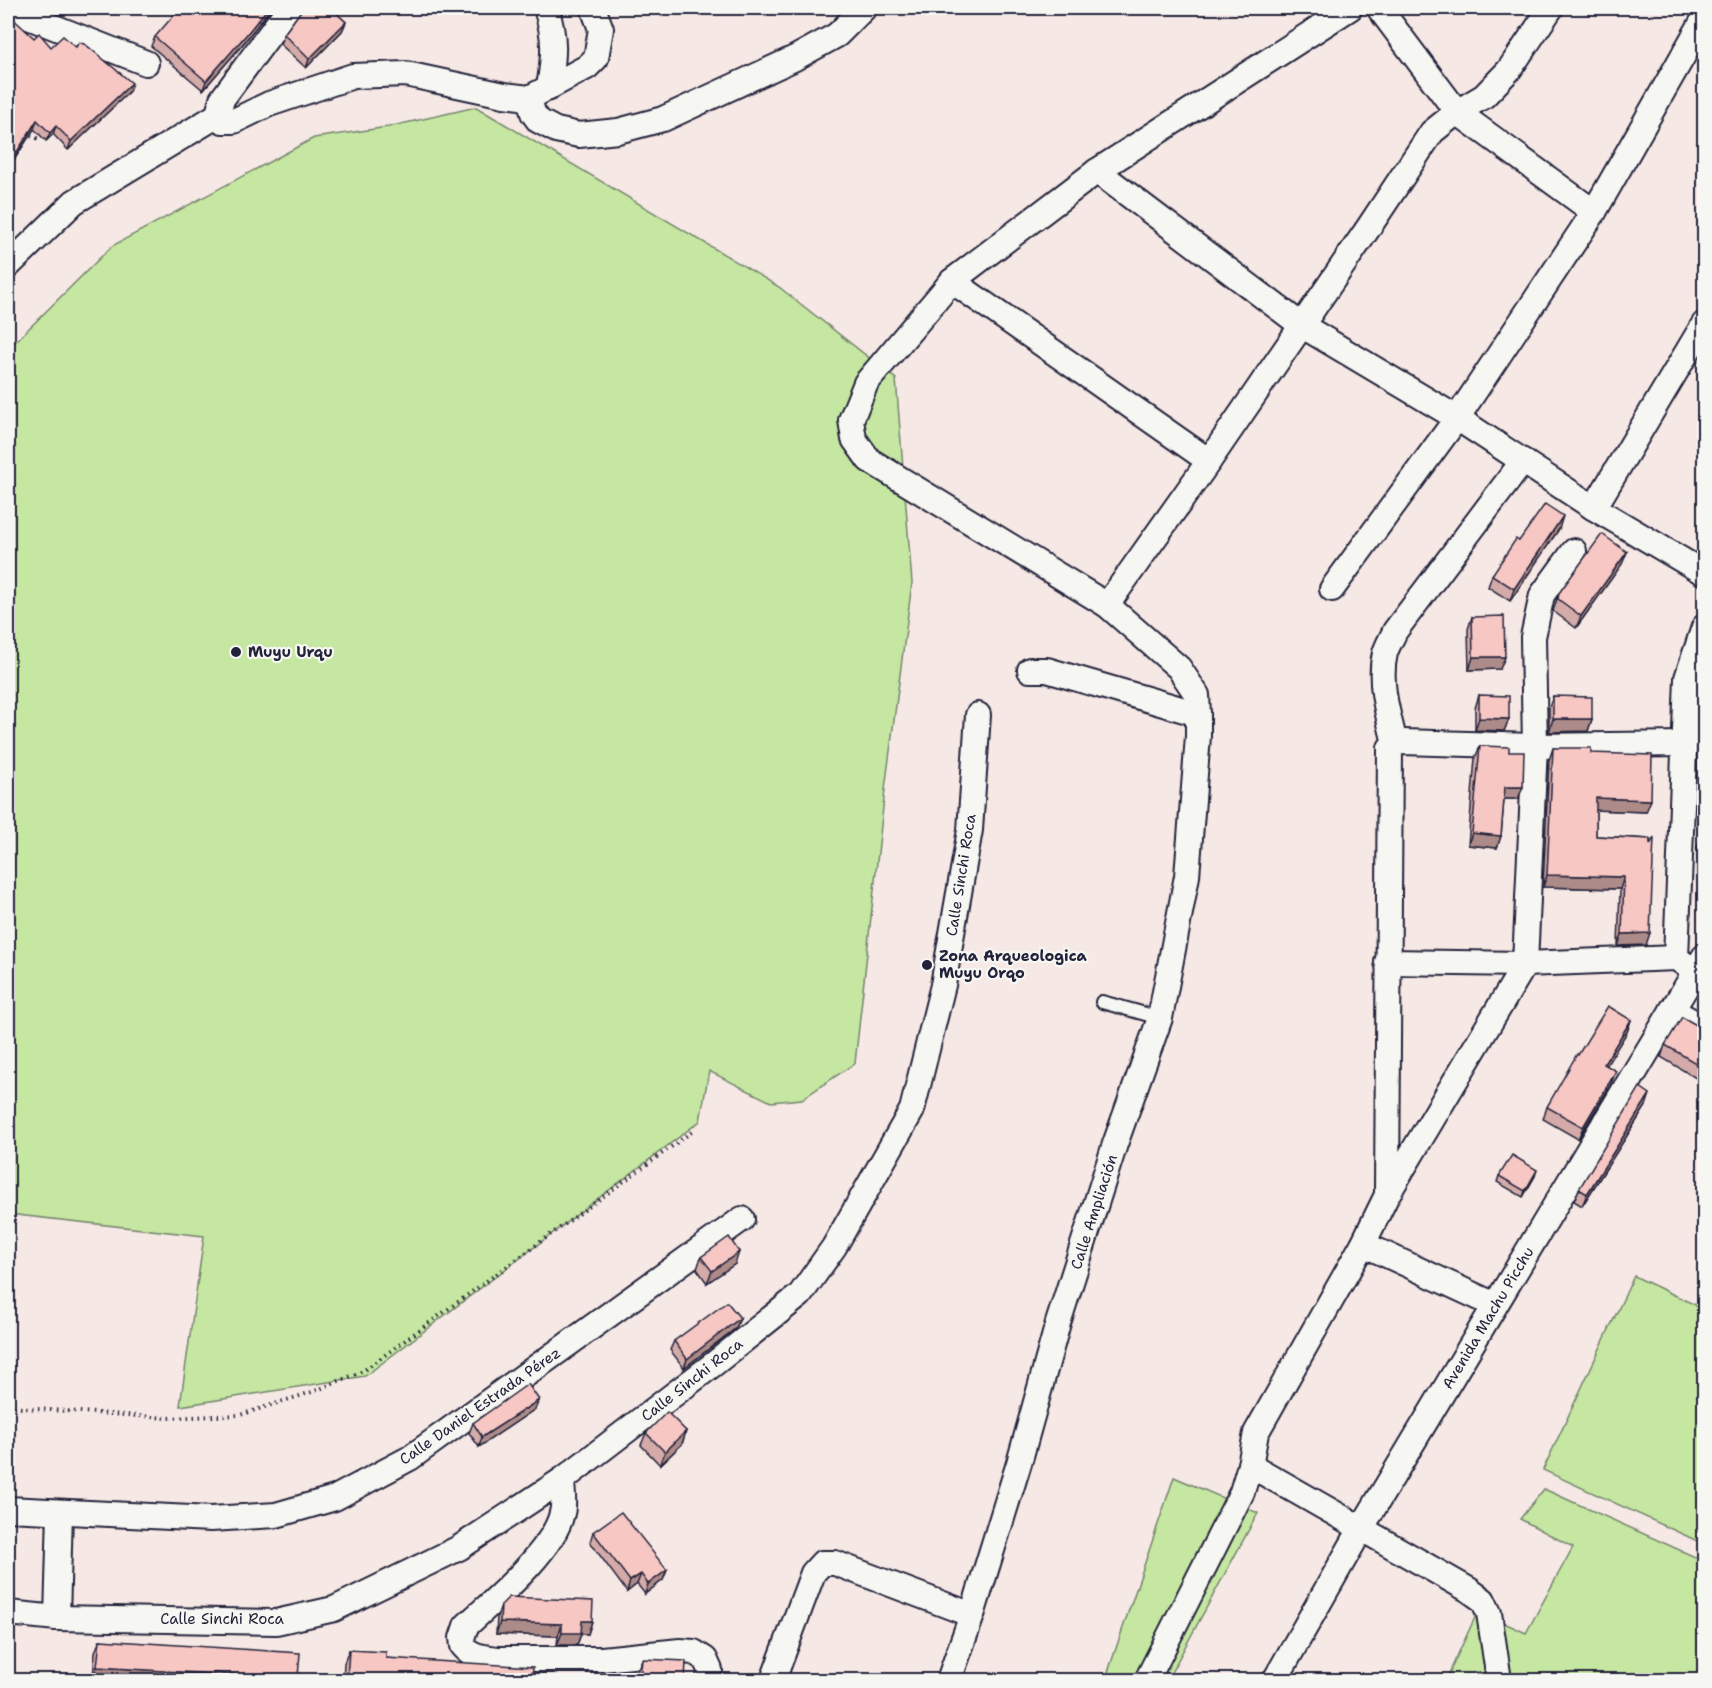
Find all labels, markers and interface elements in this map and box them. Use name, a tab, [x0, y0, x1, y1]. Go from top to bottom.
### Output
place label: Muyu Urqu	[248, 642, 333, 662]
marker: Muyu Urqu	[229, 645, 243, 659]
street label: Calle Sinchi Roca	[941, 812, 981, 938]
place label: Zona Arqueologica Muyu Orqo	[939, 946, 1088, 983]
marker: Zona Arqueologica Muyu Orqo	[920, 958, 934, 972]
street label: Calle Ampliación	[1066, 1152, 1122, 1272]
street label: Avenida Machu Picchu	[1438, 1243, 1538, 1393]
street label: Calle Sinchi Roca	[637, 1334, 747, 1426]
street label: Calle Daniel Estrada Pérez	[395, 1343, 565, 1469]
street label: Calle Sinchi Roca	[160, 1609, 284, 1629]

